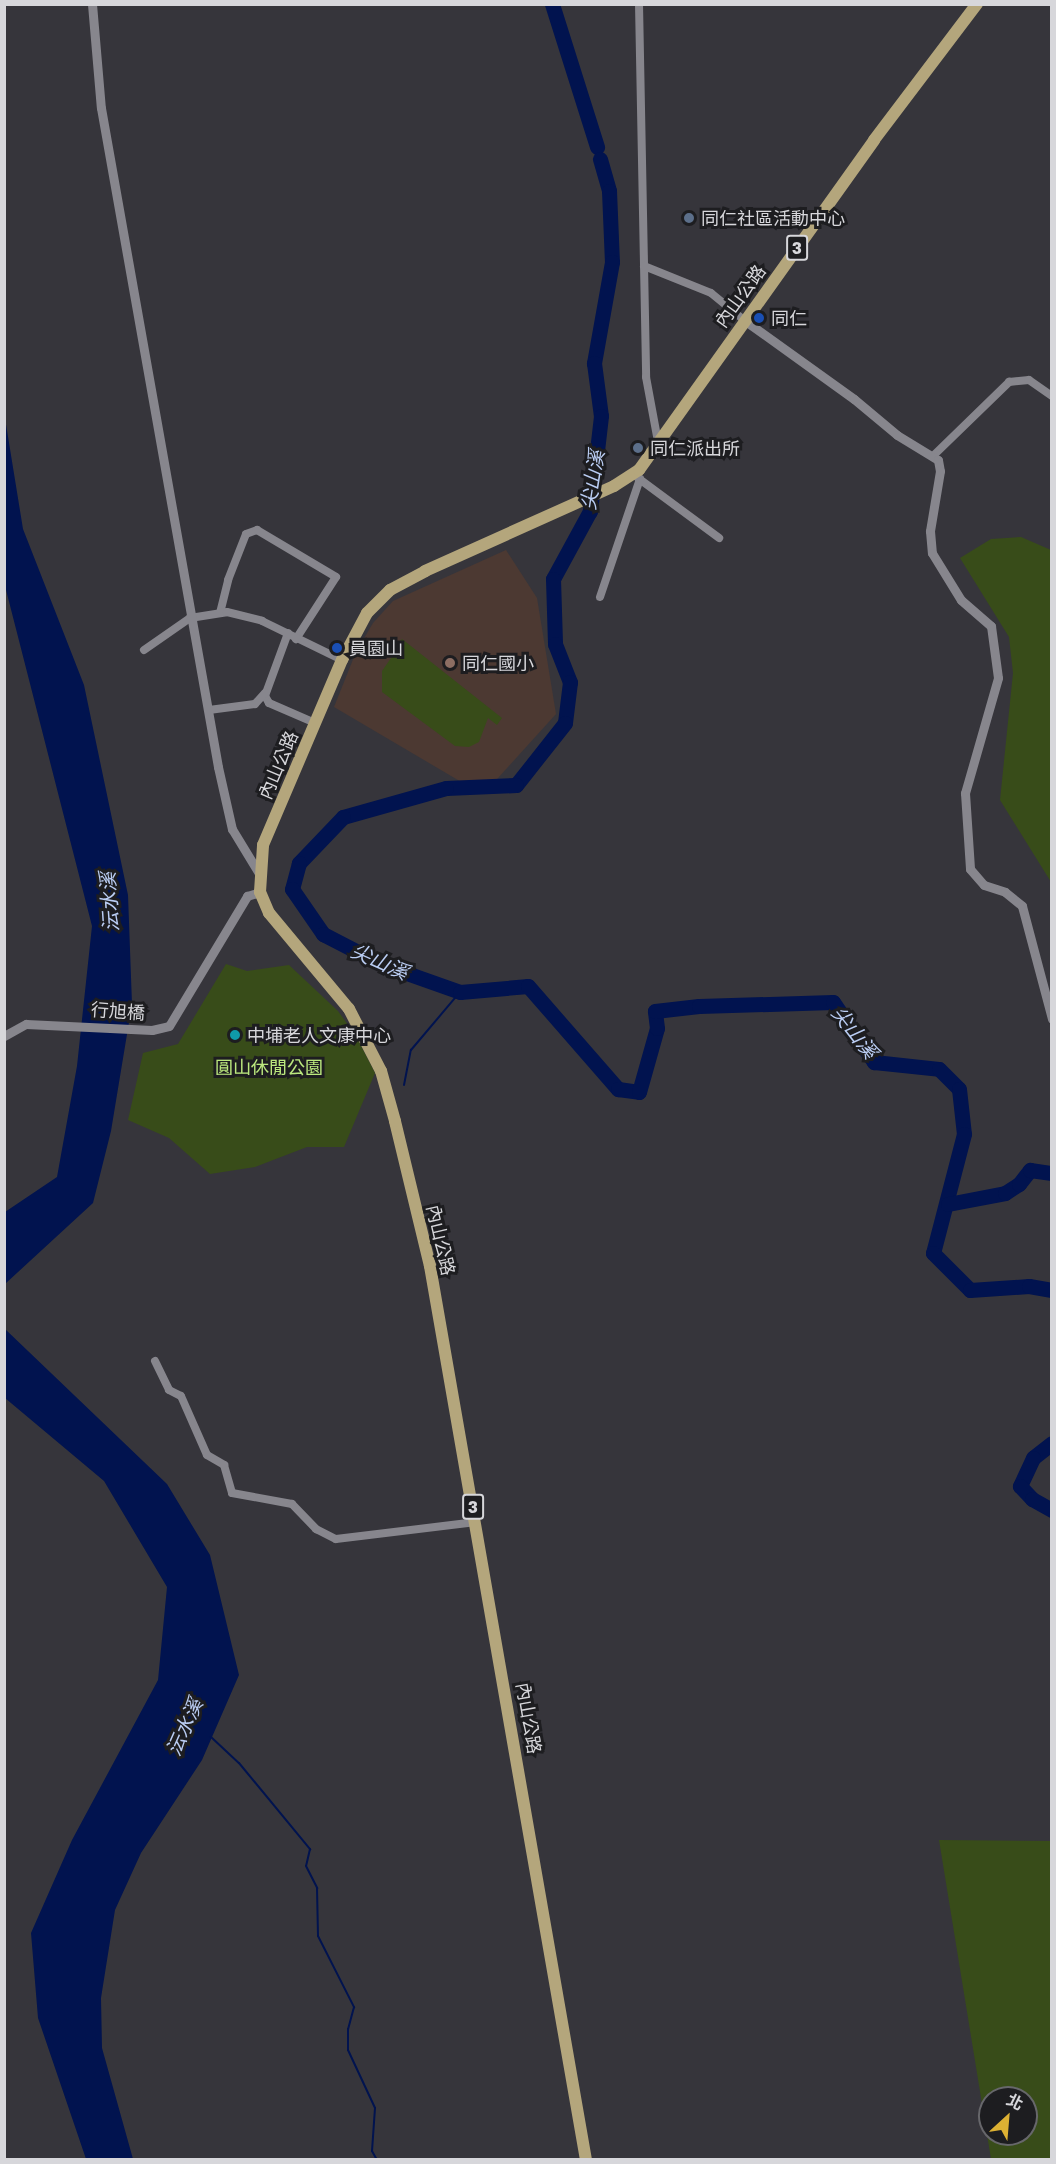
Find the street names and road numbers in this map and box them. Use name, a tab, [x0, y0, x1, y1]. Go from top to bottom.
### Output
road number: 3	[785, 235, 809, 261]
street label: 內山公路	[710, 261, 770, 331]
street label: 內山公路	[254, 728, 302, 802]
street label: 行旭橋	[90, 998, 146, 1024]
street label: 內山公路	[422, 1202, 460, 1278]
road number: 3	[461, 1494, 485, 1520]
street label: 內山公路	[512, 1681, 546, 1755]

